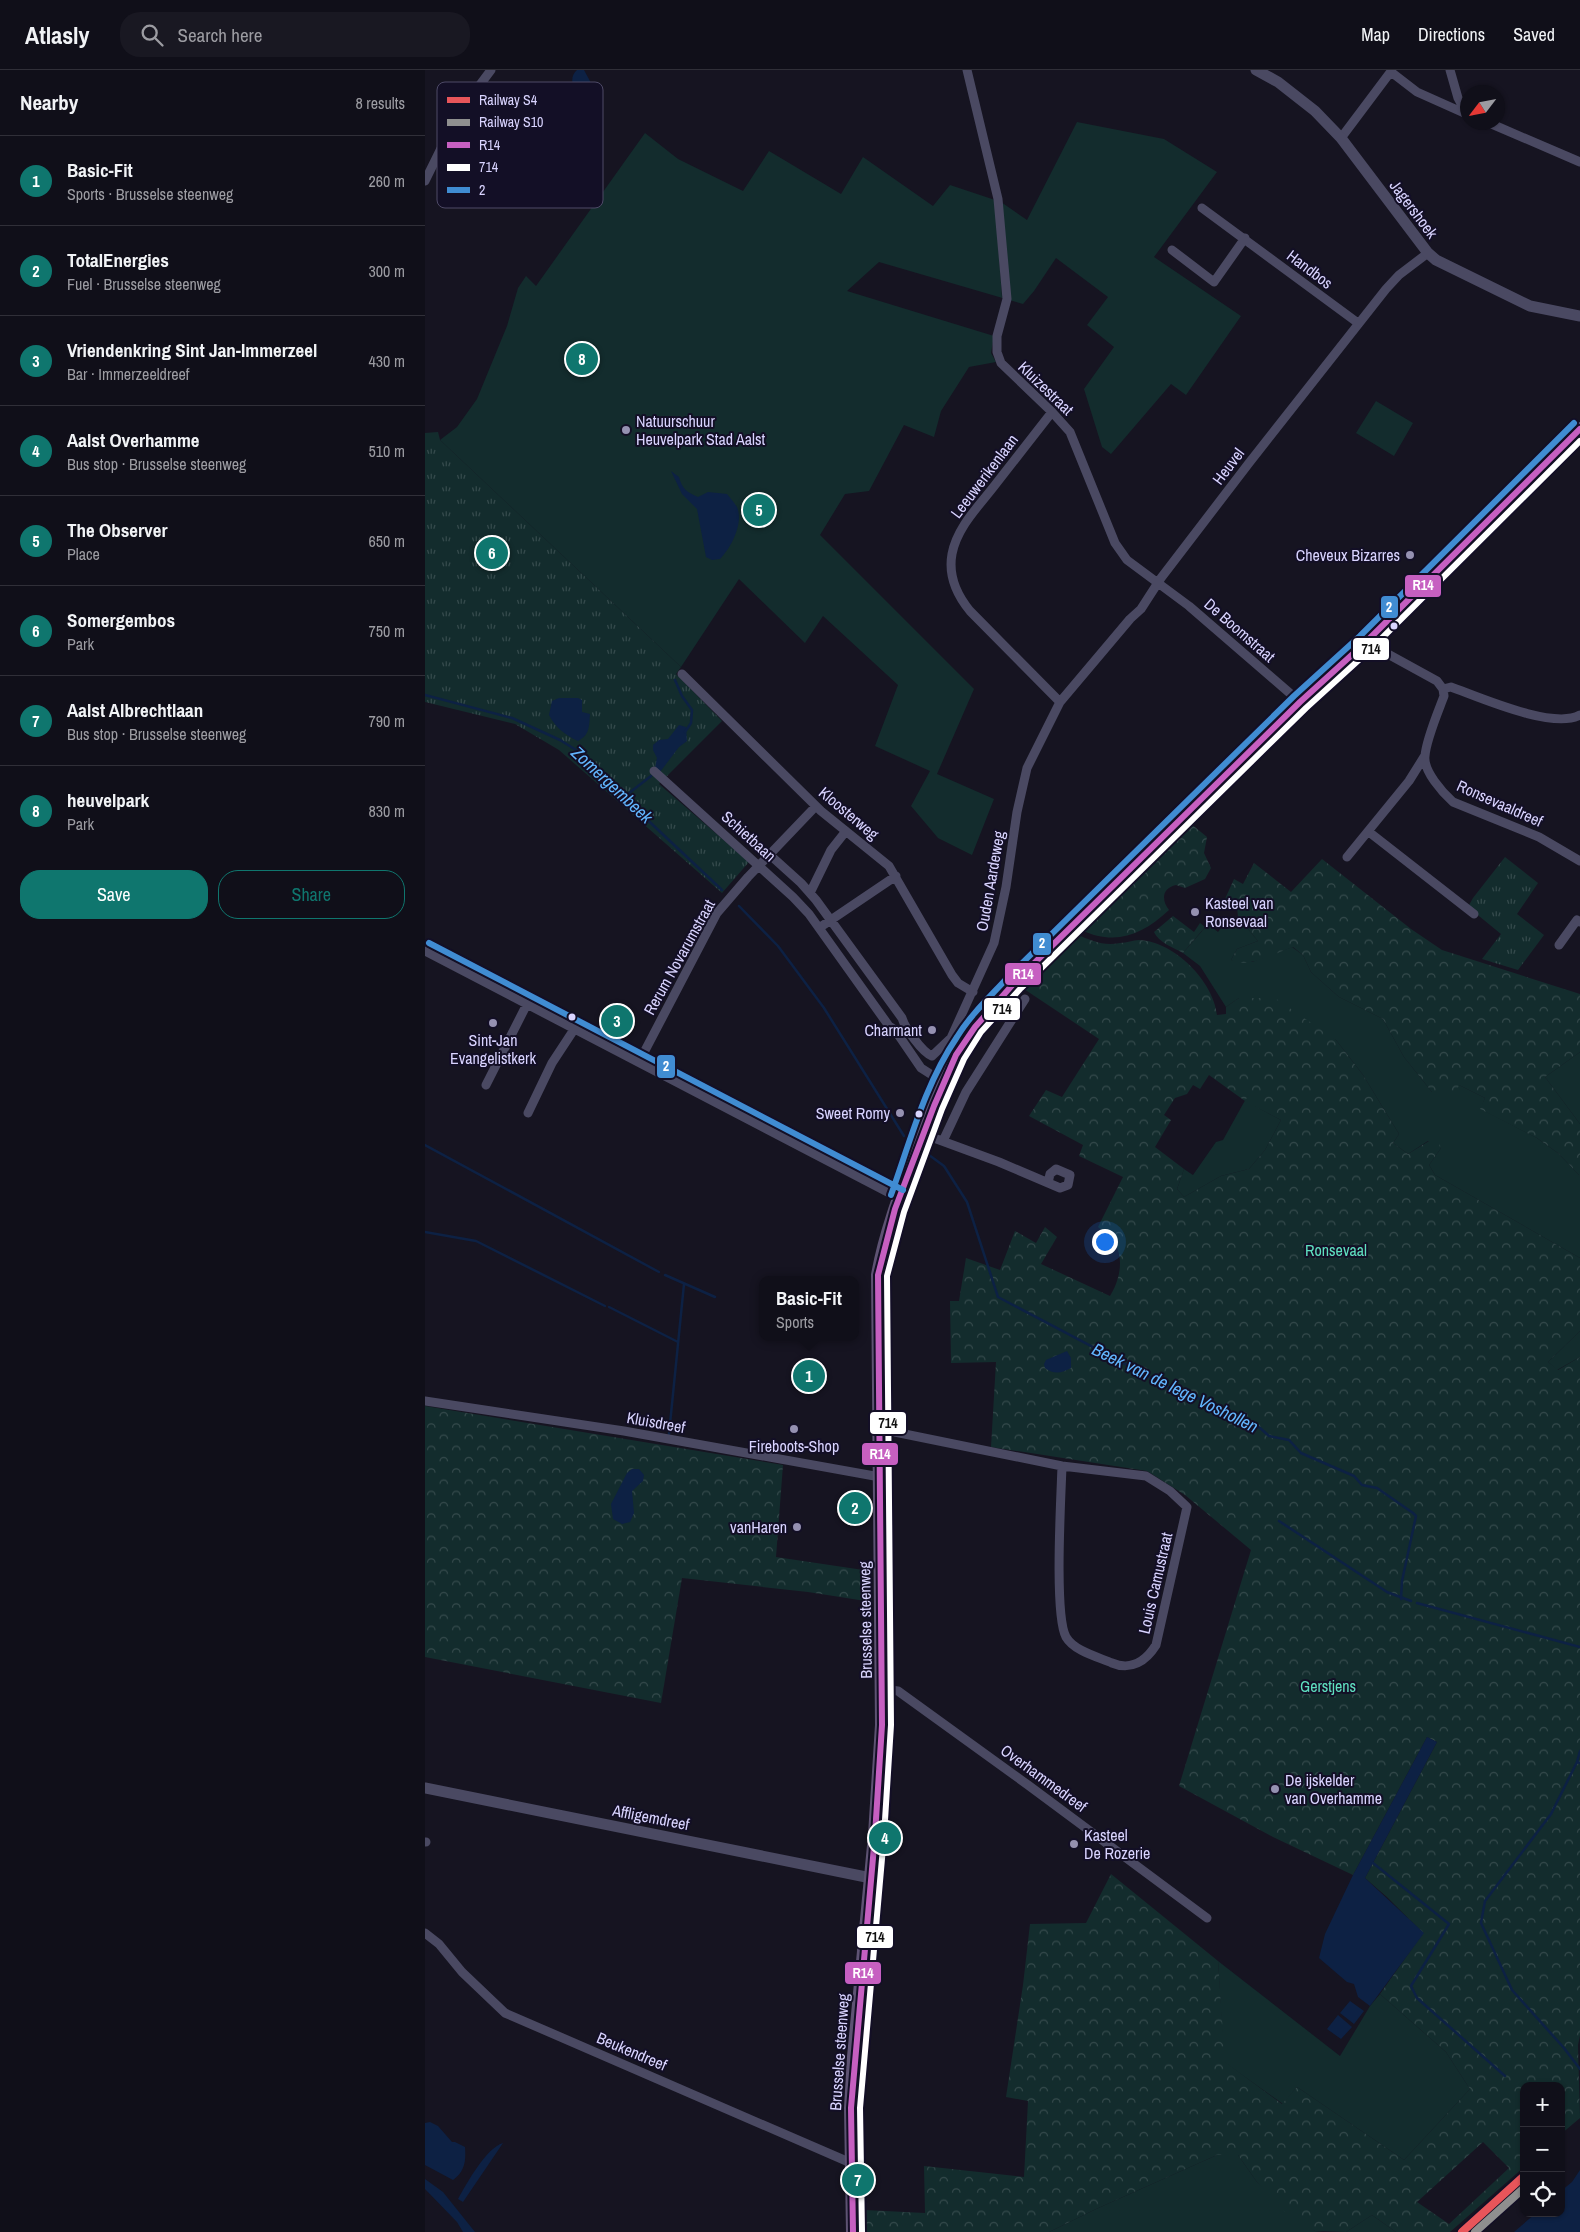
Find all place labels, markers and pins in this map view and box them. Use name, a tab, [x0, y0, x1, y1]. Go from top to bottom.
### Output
pin: 8	[566, 340, 598, 378]
place label: Natuurschuur Heuvelpark Stad Aalst	[636, 410, 765, 450]
marker: Natuurschuur Heuvelpark Stad Aalst	[620, 424, 632, 436]
pin: 5	[743, 491, 775, 529]
pin: 6	[476, 534, 508, 572]
place label: Cheveux Bizarres	[1296, 544, 1400, 566]
marker: Cheveux Bizarres	[1404, 549, 1416, 561]
unlabelled marker	[1389, 621, 1399, 631]
place label: Kasteel van Ronsevaal	[1205, 892, 1274, 932]
marker: Kasteel van Ronsevaal	[1189, 906, 1201, 918]
pin: 3	[601, 1002, 633, 1040]
unlabelled marker	[567, 1012, 577, 1022]
marker: Sint-Jan Evangelistkerk	[487, 1017, 499, 1029]
place label: Charmant	[864, 1019, 922, 1041]
marker: Charmant	[926, 1024, 938, 1036]
place label: Sint-Jan Evangelistkerk	[450, 1029, 536, 1069]
place label: Sweet Romy	[816, 1102, 890, 1124]
marker: Sweet Romy	[894, 1107, 906, 1119]
unlabelled marker	[914, 1109, 924, 1119]
pin: 1	[793, 1357, 825, 1395]
marker: Fireboots-Shop	[788, 1423, 800, 1435]
place label: Fireboots-Shop	[749, 1435, 839, 1457]
pin: 2	[839, 1489, 871, 1527]
place label: vanHaren	[730, 1516, 787, 1538]
marker: vanHaren	[791, 1521, 803, 1533]
place label: De ijskelder van Overhamme	[1285, 1769, 1382, 1809]
marker: De ijskelder van Overhamme	[1269, 1783, 1281, 1795]
pin: 4	[869, 1819, 901, 1857]
place label: Kasteel De Rozerie	[1084, 1824, 1150, 1864]
marker: Kasteel De Rozerie	[1068, 1838, 1080, 1850]
pin: 7	[842, 2161, 874, 2199]

